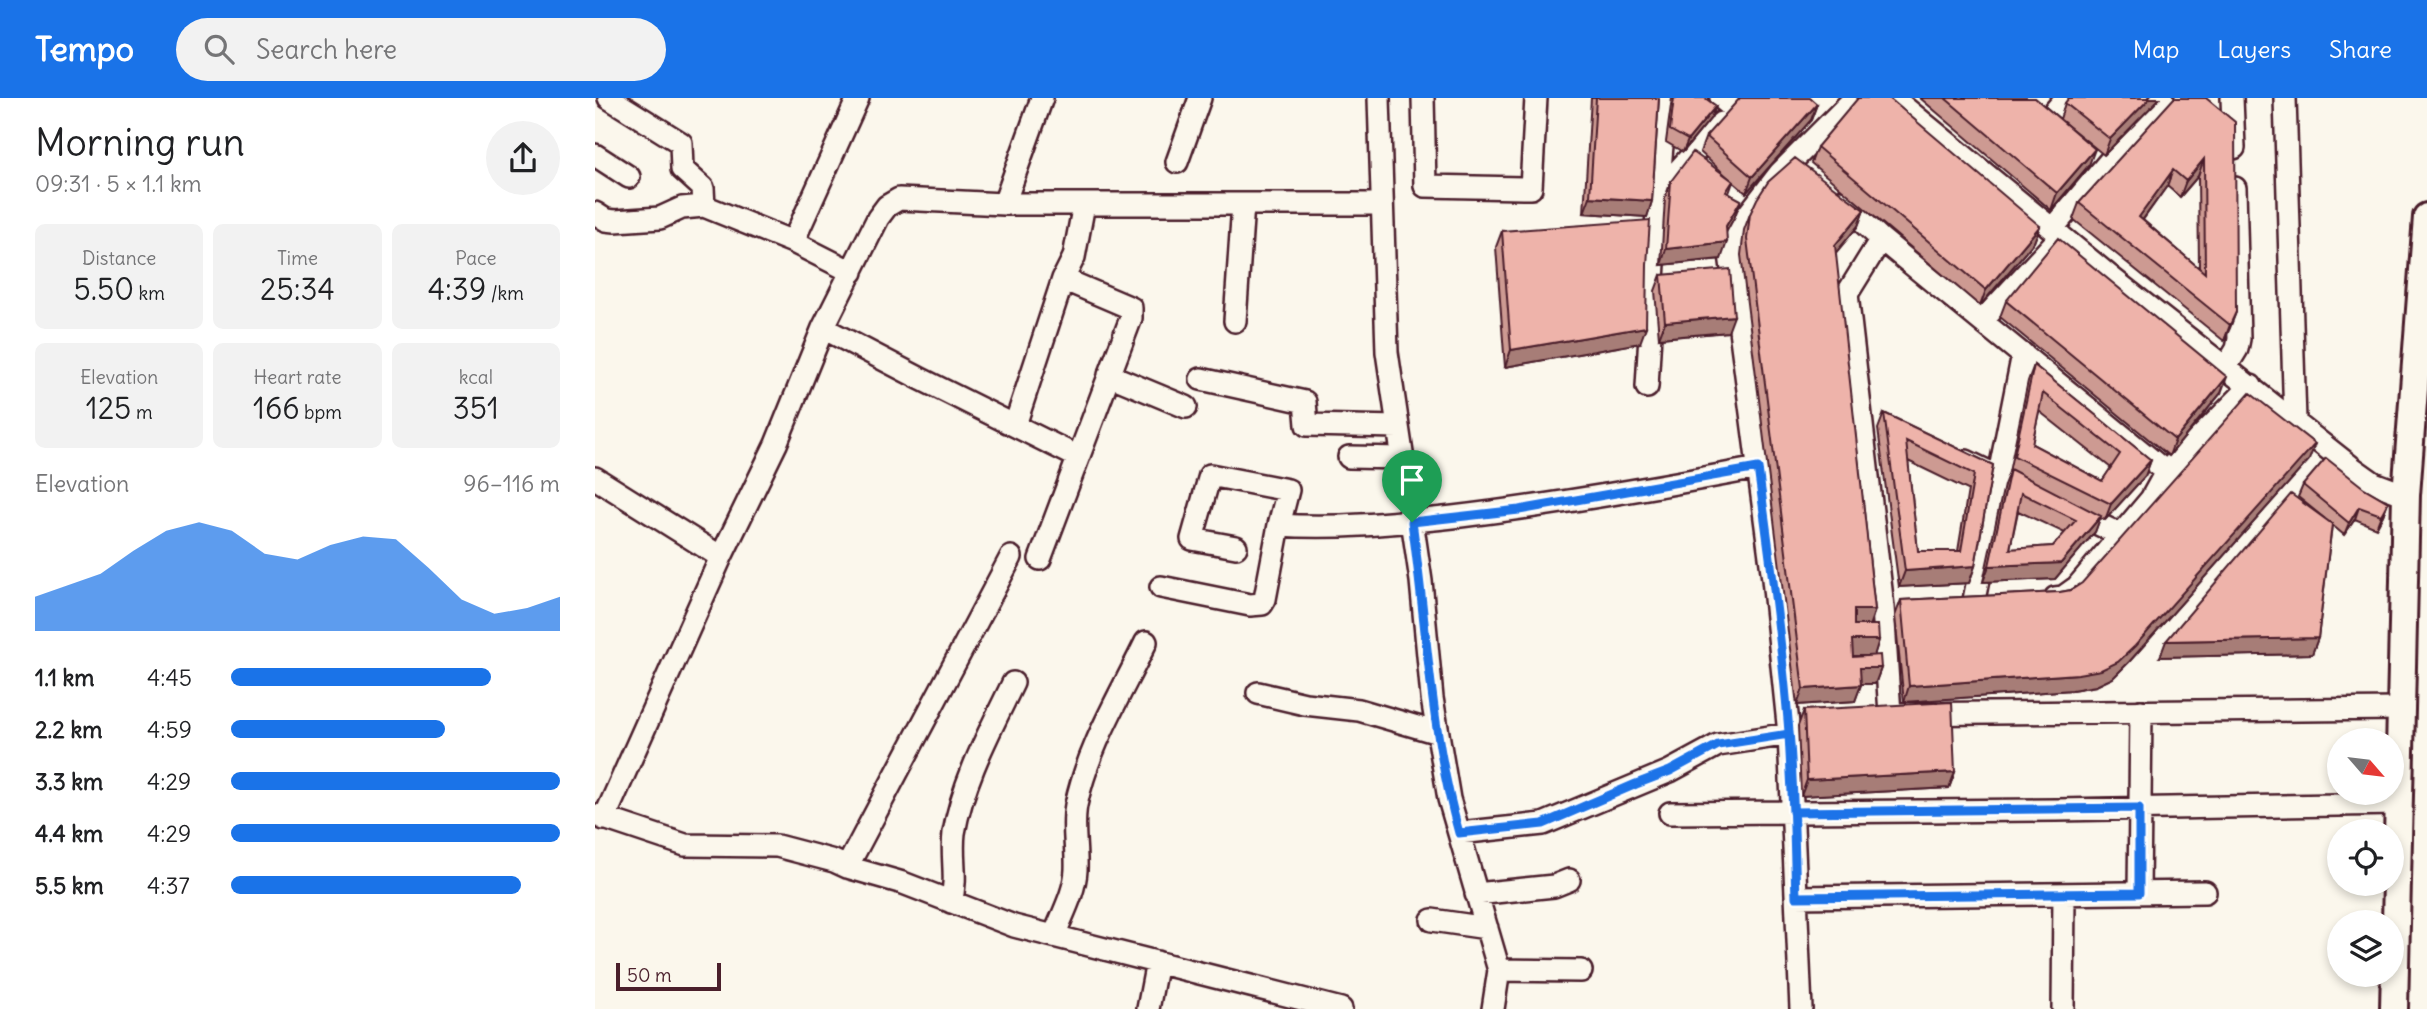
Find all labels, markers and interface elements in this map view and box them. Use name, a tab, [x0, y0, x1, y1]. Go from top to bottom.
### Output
search box	[176, 18, 666, 81]
text: Tempo	[35, 28, 134, 70]
icon: search	[200, 30, 238, 68]
text: Search here	[256, 33, 397, 66]
text: Map	[2133, 34, 2179, 64]
text: Layers	[2217, 34, 2291, 64]
text: Share	[2329, 34, 2392, 64]
text: Morning run	[35, 119, 245, 166]
button: share	[486, 121, 560, 195]
text: 09:31 · 5 × 1.1 km	[35, 169, 202, 198]
text: Distance	[82, 246, 156, 270]
text: Time	[277, 246, 318, 270]
text: Pace	[455, 246, 496, 270]
text: 5.50	[73, 270, 134, 308]
text: 25:34	[260, 270, 335, 308]
text: 4:39	[428, 270, 486, 308]
text: km	[134, 281, 165, 305]
text: /km	[486, 281, 524, 305]
text: Elevation	[80, 365, 158, 389]
text: Heart rate	[253, 365, 342, 389]
text: kcal	[459, 365, 493, 389]
text: 125	[86, 389, 131, 427]
text: 166	[253, 389, 300, 427]
text: 351	[453, 389, 499, 427]
text: m	[131, 400, 153, 424]
text: bpm	[300, 400, 342, 424]
pin	[1382, 450, 1442, 522]
icon: arrive	[1393, 461, 1431, 499]
text: Elevation	[35, 469, 129, 498]
text: 96–116 m	[463, 469, 560, 498]
text: 1.1 km	[35, 663, 94, 692]
text: 4:45	[147, 663, 192, 692]
text: 2.2 km	[35, 715, 102, 744]
text: 4:59	[147, 715, 192, 744]
north arrow	[2327, 728, 2405, 805]
map controls	[2327, 728, 2404, 987]
text: 3.3 km	[35, 767, 103, 796]
text: 4:29	[147, 767, 191, 796]
text: 4.4 km	[35, 819, 103, 848]
text: 4:29	[147, 819, 191, 848]
button: locate	[2327, 819, 2404, 896]
text: 5.5 km	[35, 871, 104, 900]
text: 4:37	[147, 871, 190, 900]
button: layers	[2327, 910, 2404, 987]
scale bar	[616, 960, 721, 992]
text: 50 m	[627, 963, 672, 987]

